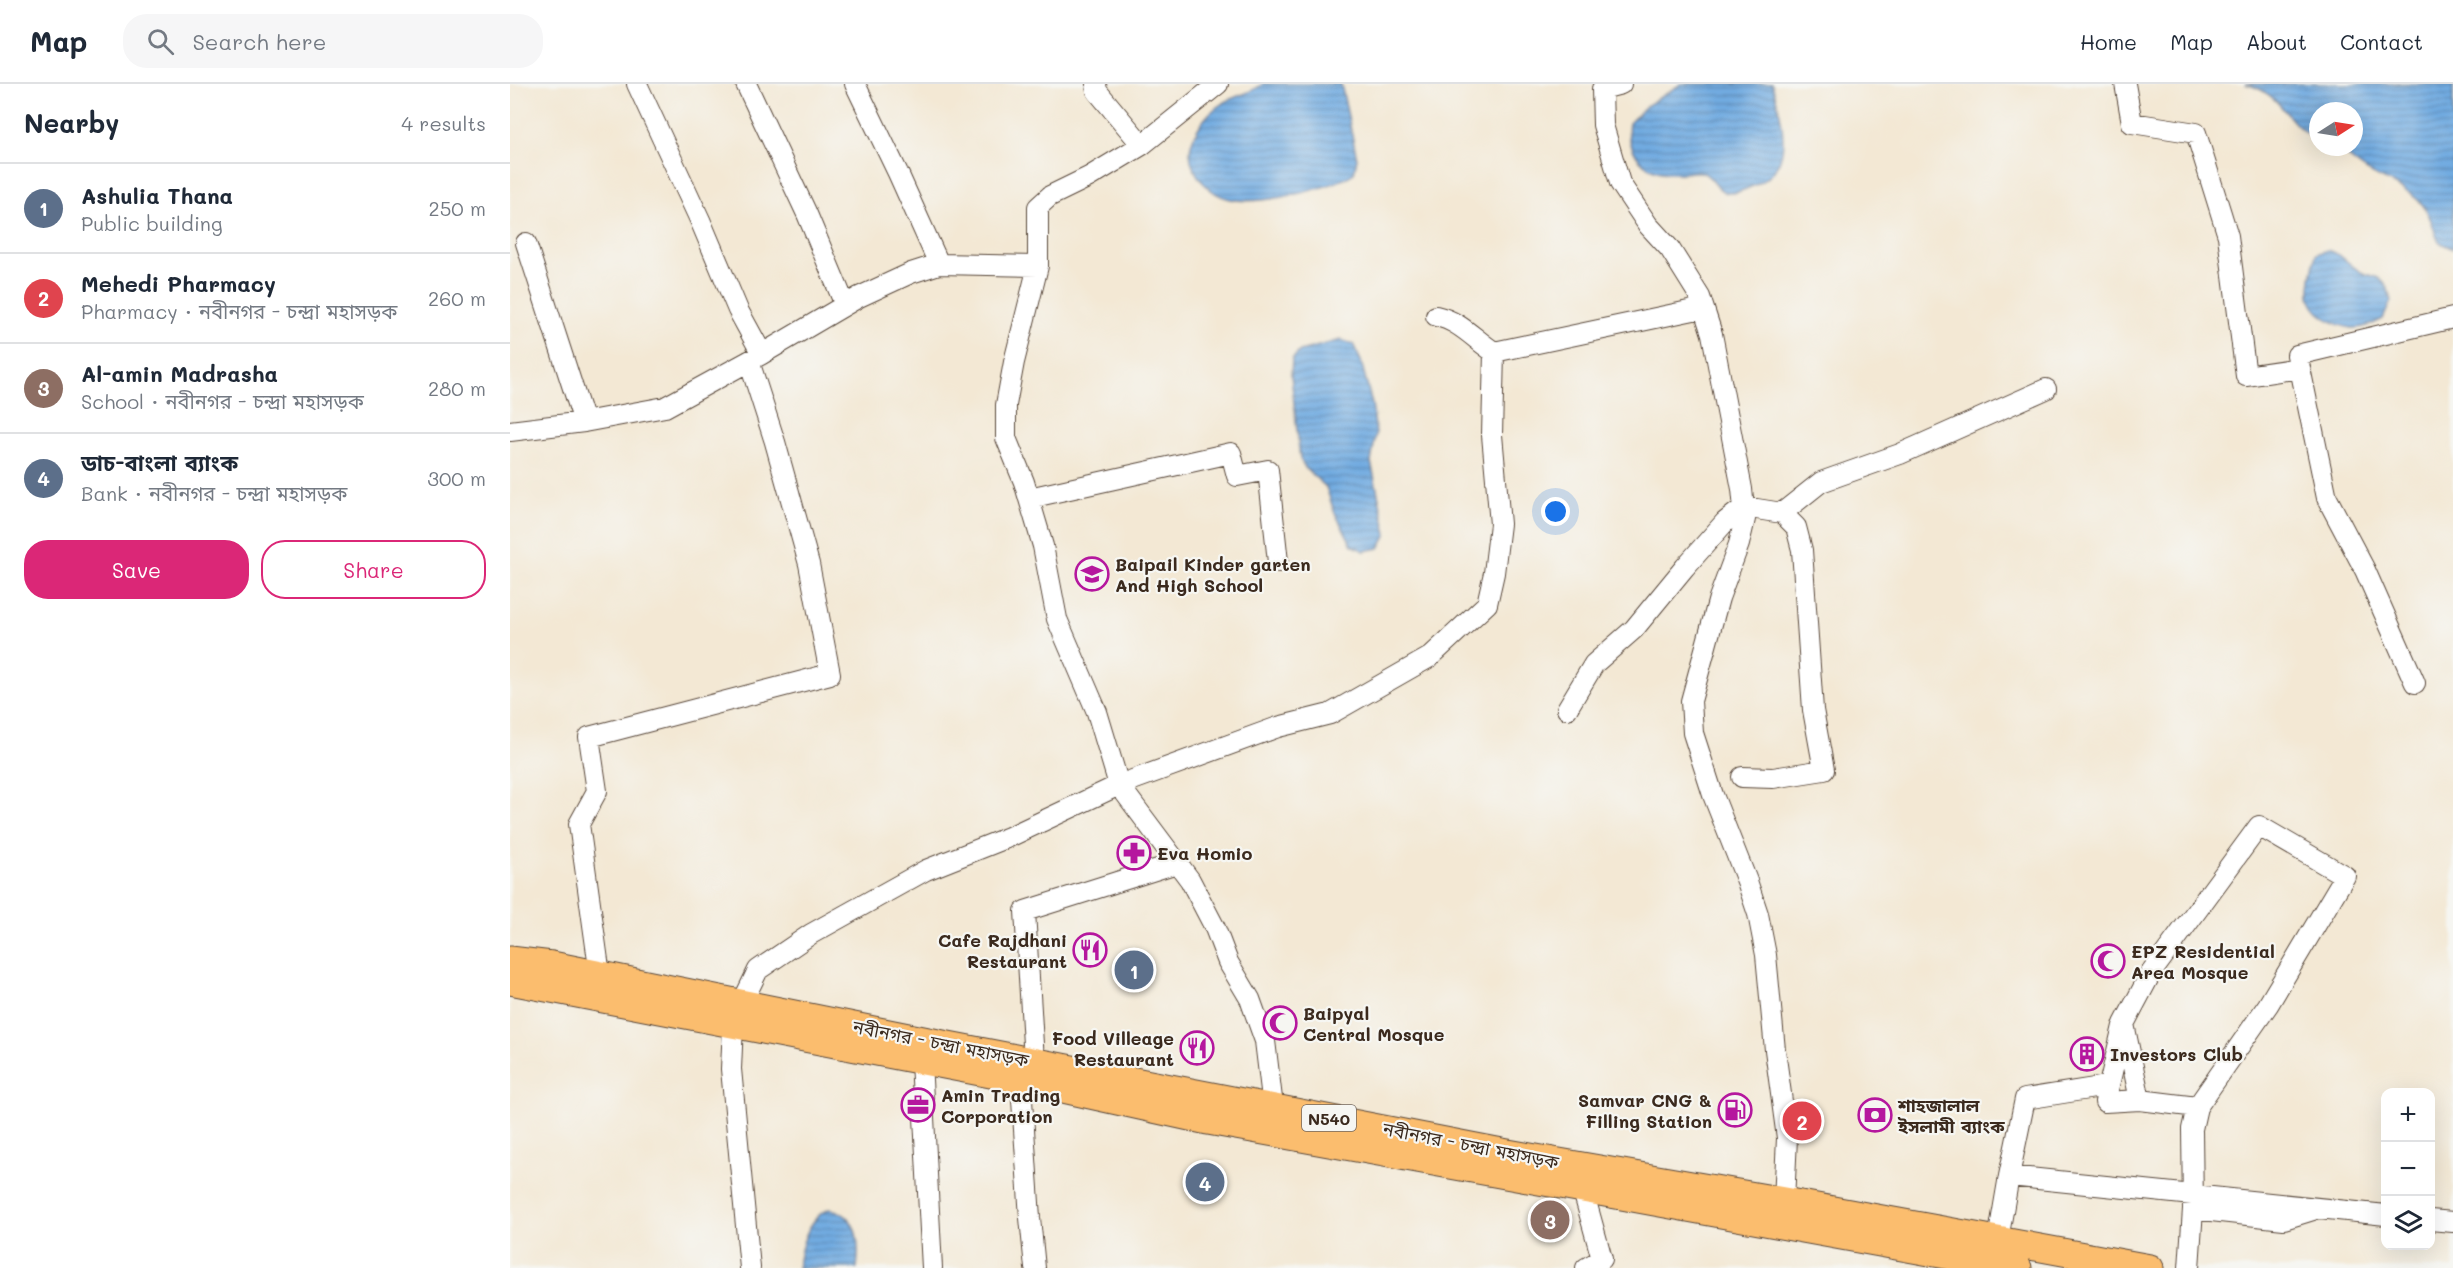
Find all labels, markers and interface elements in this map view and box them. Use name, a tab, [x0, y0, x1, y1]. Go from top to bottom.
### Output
search box	[123, 14, 543, 68]
text: Map	[30, 23, 87, 59]
icon: search	[144, 25, 177, 58]
text: Search here	[192, 27, 326, 56]
text: Home	[2080, 28, 2137, 55]
text: Map	[2170, 28, 2213, 55]
text: About	[2246, 28, 2307, 55]
text: Contact	[2340, 28, 2423, 55]
north arrow	[2309, 102, 2363, 156]
text: Nearby	[24, 106, 119, 140]
text: 4 results	[401, 110, 486, 136]
text: Ashulia Thana	[81, 181, 233, 210]
text: 1	[39, 195, 48, 221]
text: 250 m	[429, 195, 486, 221]
text: Public building	[81, 210, 223, 236]
text: Mehedi Pharmacy	[81, 269, 276, 298]
text: 2	[38, 285, 49, 311]
text: 260 m	[428, 285, 486, 311]
text: Pharmacy · নবীনগর - চন্দ্রা মহাসড়ক	[81, 298, 397, 324]
text: Al-amin Madrasha	[81, 359, 278, 388]
text: 3	[38, 375, 50, 401]
text: 280 m	[428, 375, 486, 401]
text: School · নবীনগর - চন্দ্রা মহাসড়ক	[81, 388, 364, 414]
text: ডাচ-বাংলা ব্যাংক	[81, 448, 238, 477]
text: 4	[37, 465, 50, 491]
text: 300 m	[427, 465, 486, 491]
text: Bank · নবীনগর - চন্দ্রা মহাসড়ক	[81, 480, 347, 506]
your location	[1541, 497, 1570, 526]
button: Save	[24, 540, 249, 599]
button: Share	[261, 540, 486, 599]
place label: Baipail Kinder garten And High School	[1115, 552, 1311, 597]
school or university icon: Baipail Kinder garten And High School	[1074, 556, 1110, 592]
pharmacy icon: Eva Homio	[1116, 835, 1152, 871]
place label: Eva Homio	[1157, 841, 1253, 865]
place label: Cafe Rajdhani Restaurant	[938, 928, 1067, 973]
restaurant icon: Cafe Rajdhani Restaurant	[1072, 932, 1108, 968]
place label: EPZ Residential Area Mosque	[2131, 939, 2275, 984]
mosque icon: EPZ Residential Area Mosque	[2090, 943, 2126, 979]
pin: 1	[1114, 948, 1154, 992]
place label: Baipyal Central Mosque	[1303, 1001, 1445, 1046]
mosque icon: Baipyal Central Mosque	[1262, 1005, 1298, 1041]
street label: নবীনগর - চন্দ্রা মহাসড়ক	[850, 1014, 1031, 1072]
place label: Food Villeage Restaurant	[1052, 1026, 1174, 1071]
restaurant icon: Food Villeage Restaurant	[1179, 1030, 1215, 1066]
building icon: Investors Club	[2069, 1036, 2105, 1072]
place label: Investors Club	[2110, 1042, 2243, 1066]
place label: Amin Trading Corporation	[941, 1083, 1061, 1128]
office icon: Amin Trading Corporation	[900, 1087, 936, 1123]
place label: Samvar CNG & Filling Station	[1578, 1088, 1712, 1133]
map controls	[2381, 1088, 2435, 1250]
button: +	[2381, 1088, 2435, 1142]
fuel station icon: Samvar CNG & Filling Station	[1717, 1092, 1753, 1128]
place label: শাহজালাল ইসলামী ব্যাংক	[1897, 1093, 2005, 1138]
bank icon: শাহজালাল ইসলামী ব্যাংক	[1857, 1097, 1893, 1133]
pin: 2	[1782, 1098, 1822, 1144]
road number: N540	[1302, 1105, 1356, 1131]
street label: নবীনগর - চন্দ্রা মহাসড়ক	[1380, 1116, 1561, 1174]
button: −	[2381, 1142, 2435, 1196]
pin: 4	[1186, 1160, 1224, 1204]
button: layers	[2381, 1196, 2435, 1250]
pin: 3	[1530, 1198, 1570, 1242]

